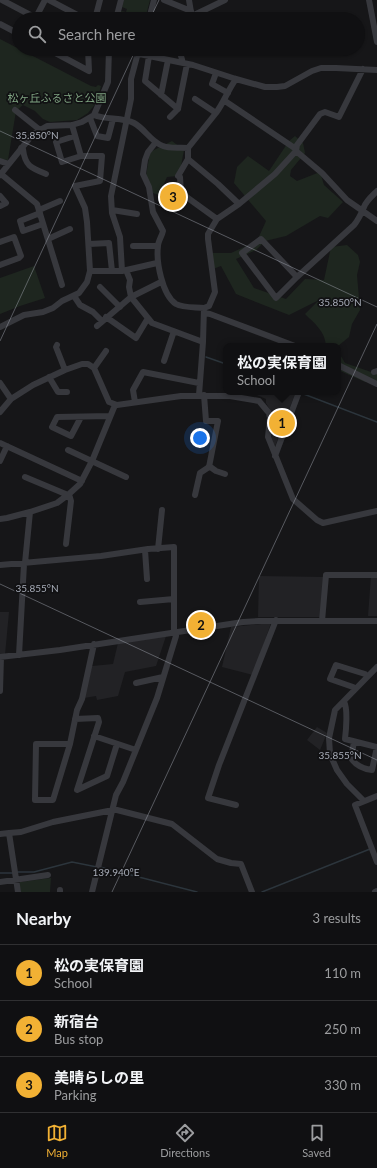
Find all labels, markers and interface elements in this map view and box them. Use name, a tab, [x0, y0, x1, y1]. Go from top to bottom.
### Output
search box	[12, 12, 365, 56]
icon: search	[26, 23, 48, 45]
text: Search here	[58, 25, 135, 43]
park label: 松ヶ丘ふるさと公園	[8, 91, 107, 104]
text: 35.850°N	[15, 129, 59, 141]
pin: 3	[160, 182, 186, 212]
text: 35.850°N	[318, 296, 362, 308]
popup	[223, 343, 341, 395]
text: 松の実保育園	[237, 353, 327, 371]
text: School	[237, 372, 275, 388]
pin: 1	[269, 408, 295, 438]
your location	[190, 428, 210, 448]
text: 35.855°N	[15, 582, 59, 594]
pin: 2	[188, 610, 214, 640]
text: 35.855°N	[318, 749, 362, 761]
text: 139.940°E	[92, 866, 140, 878]
text: Nearby	[16, 908, 71, 929]
text: 3 results	[313, 910, 361, 926]
text: 松の実保育園	[54, 956, 144, 974]
text: 1	[25, 965, 33, 981]
text: 110 m	[324, 965, 361, 981]
text: School	[54, 975, 92, 991]
text: 新宿台	[54, 1012, 99, 1030]
text: 2	[25, 1021, 33, 1037]
text: 250 m	[324, 1021, 361, 1037]
text: Bus stop	[54, 1031, 103, 1047]
text: 美晴らしの里	[54, 1068, 144, 1086]
text: 3	[25, 1077, 33, 1093]
text: 330 m	[324, 1077, 361, 1093]
text: Parking	[54, 1087, 97, 1103]
tab: Map	[46, 1122, 68, 1159]
tab: Directions	[160, 1122, 210, 1159]
tab: Saved	[302, 1122, 331, 1159]

